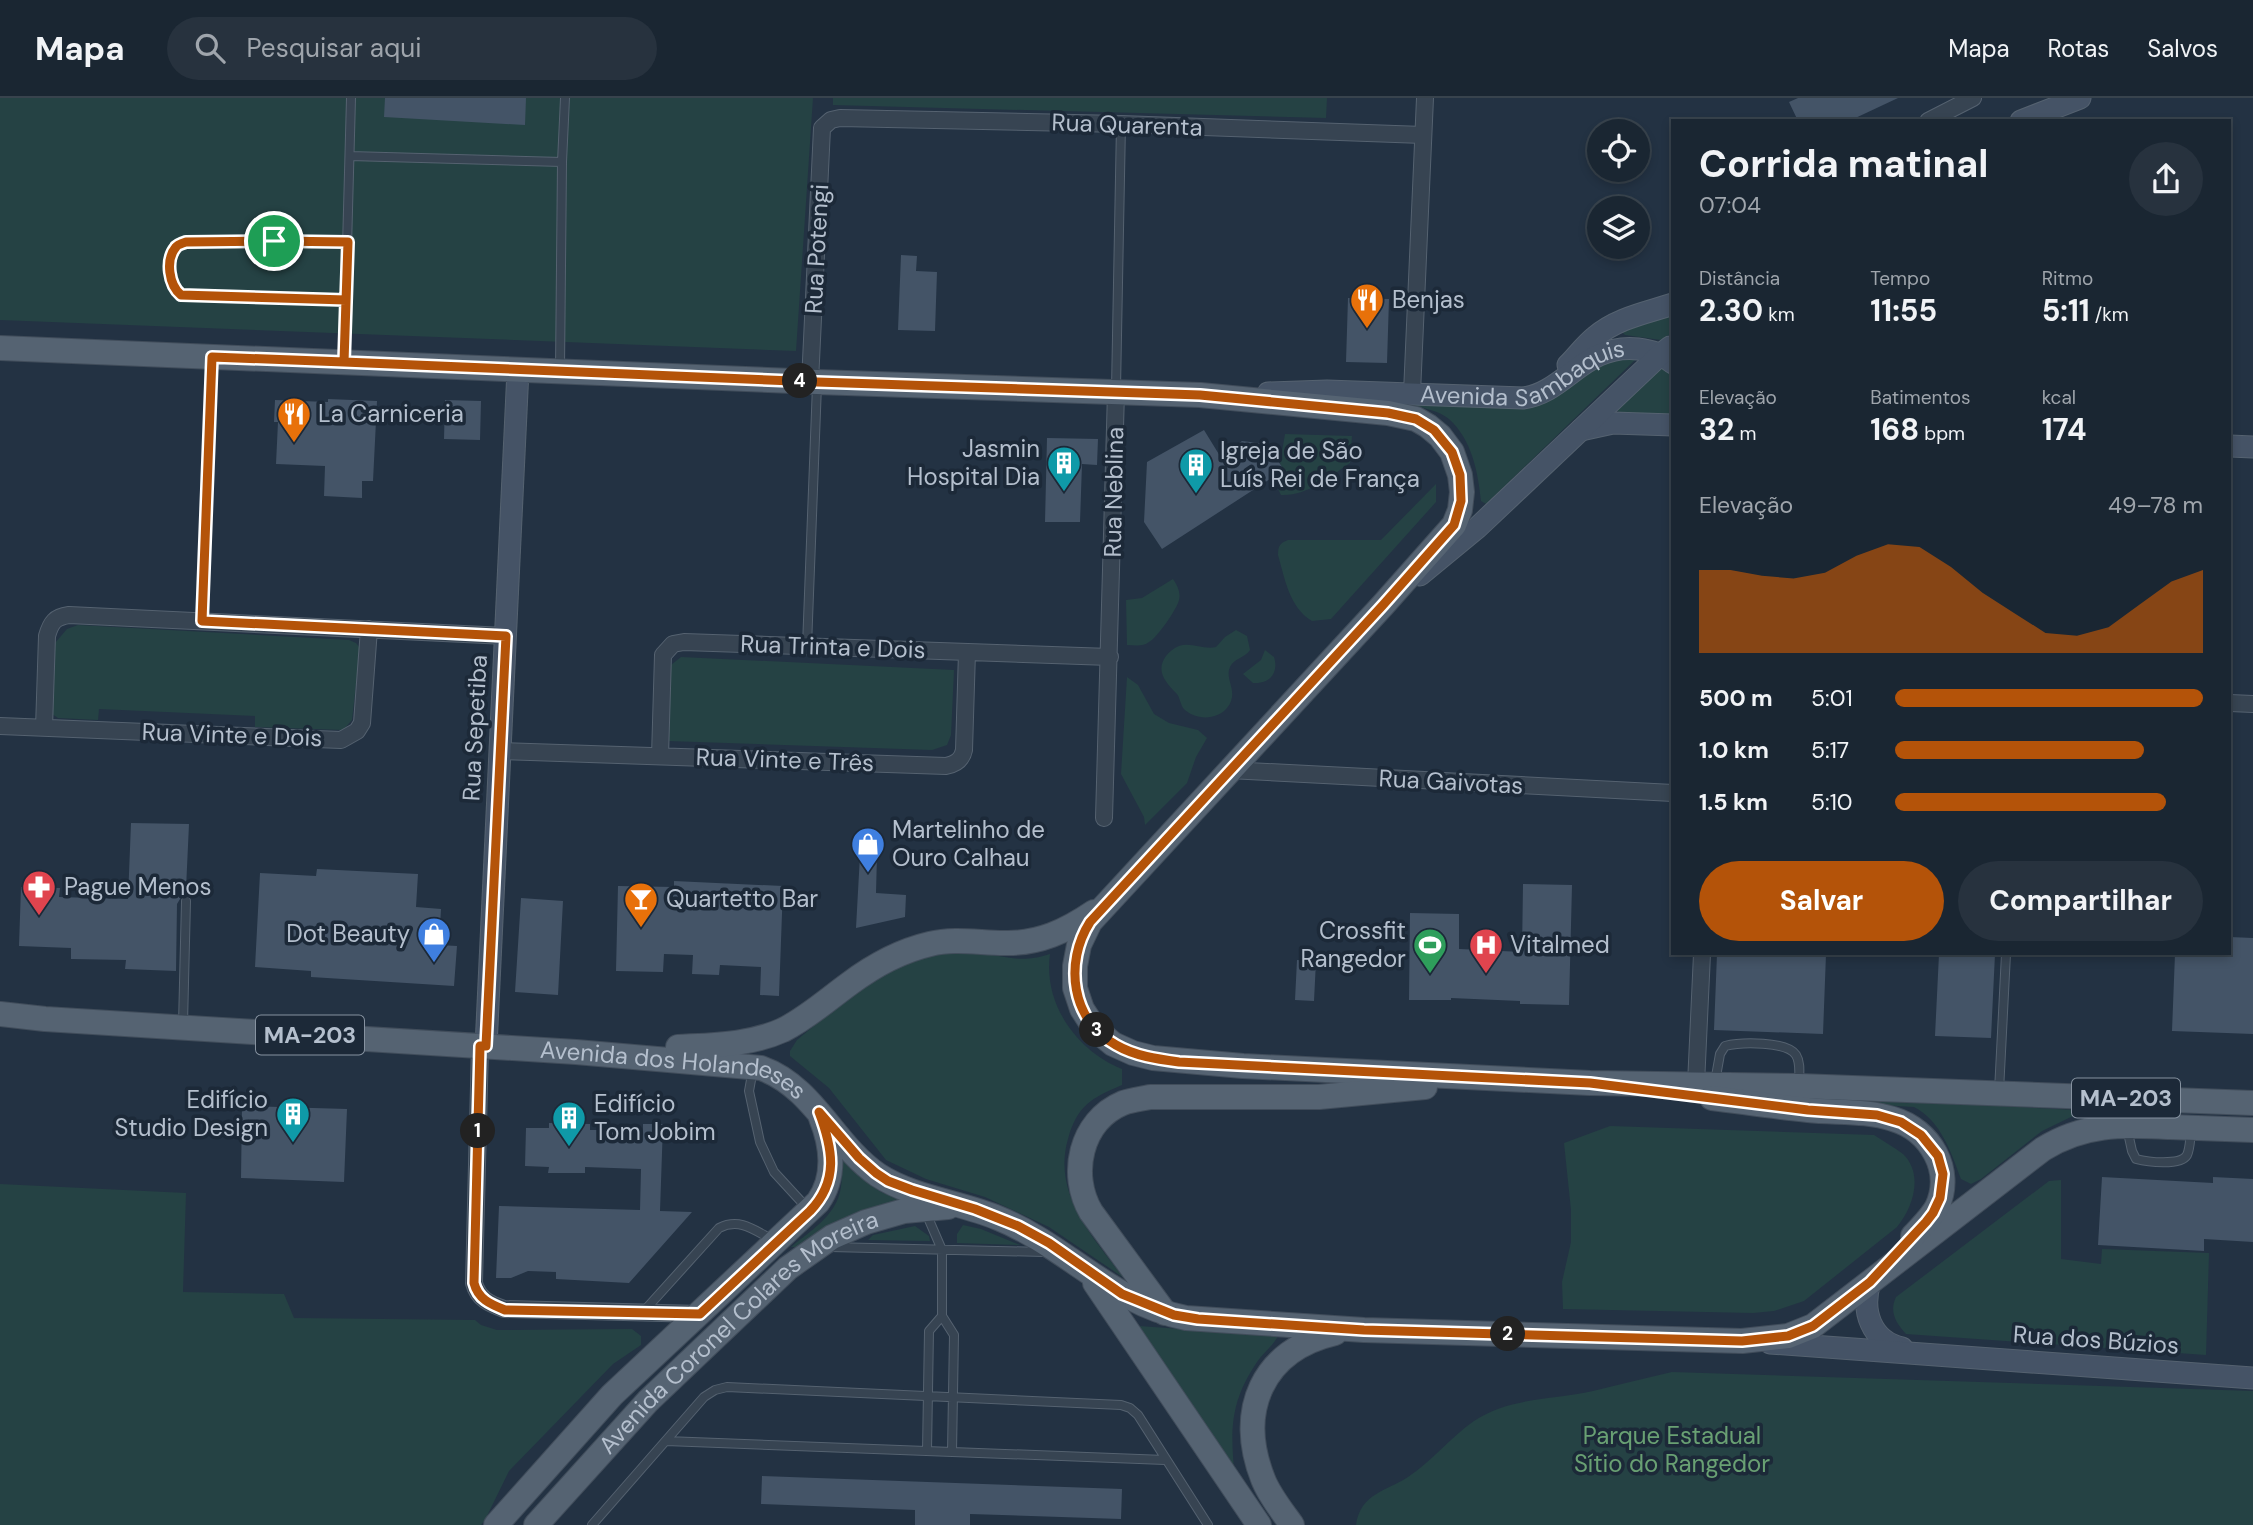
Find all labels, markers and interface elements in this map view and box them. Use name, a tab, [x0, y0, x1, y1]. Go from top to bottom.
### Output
search box	[167, 17, 657, 80]
text: Mapa	[35, 27, 125, 70]
icon: search	[191, 29, 229, 67]
text: Pesquisar aqui	[247, 31, 421, 65]
text: Mapa	[1948, 33, 2010, 64]
text: Rotas	[2048, 33, 2109, 64]
text: Salvos	[2147, 33, 2218, 64]
street label: Rua Quarenta	[1051, 106, 1203, 143]
map controls	[1587, 119, 1650, 259]
button: locate	[1587, 119, 1650, 182]
text: Corrida matinal	[1699, 139, 1988, 189]
button: share	[2129, 142, 2203, 216]
street label: Rua Potengi	[798, 183, 835, 315]
text: 07:04	[1699, 190, 1761, 220]
button: layers	[1587, 196, 1650, 259]
pin	[244, 211, 304, 271]
icon: arrive	[255, 222, 293, 260]
text: Distância	[1699, 266, 1780, 291]
text: Tempo	[1870, 266, 1930, 291]
text: Ritmo	[2042, 266, 2093, 291]
restaurant icon: Benjas	[1348, 281, 1386, 330]
place label: Benjas	[1392, 284, 1465, 315]
text: 2.30	[1699, 291, 1763, 330]
text: 11:55	[1870, 291, 1937, 330]
text: 5:11	[2042, 291, 2090, 330]
text: km	[1763, 302, 1795, 327]
text: /km	[2090, 302, 2129, 327]
street label: Avenida Sambaquis	[1420, 333, 1627, 413]
pin: 4	[782, 364, 818, 398]
text: 4	[793, 368, 806, 393]
text: Elevação	[1699, 385, 1777, 410]
text: Batimentos	[1870, 385, 1970, 410]
text: kcal	[2042, 385, 2076, 410]
restaurant icon: La Carniceria	[275, 395, 313, 444]
place label: La Carniceria	[318, 398, 464, 429]
text: 32	[1699, 410, 1734, 449]
text: 168	[1870, 410, 1919, 449]
text: 174	[2042, 410, 2087, 449]
text: m	[1734, 421, 1756, 446]
text: bpm	[1919, 421, 1965, 446]
street label: Rua Neblina	[1097, 426, 1130, 558]
place label: Jasmin Hospital Dia	[907, 433, 1040, 492]
place label: Igreja de São Luís Rei de França	[1220, 435, 1420, 494]
building icon: Jasmin Hospital Dia	[1045, 444, 1083, 493]
building icon: Igreja de São Luís Rei de França	[1177, 446, 1215, 495]
text: Elevação	[1699, 490, 1793, 520]
text: 49–78 m	[2108, 490, 2203, 520]
street label: Rua Trinta e Dois	[740, 628, 926, 665]
street label: Rua Sepetiba	[455, 654, 494, 802]
text: 500 m	[1699, 683, 1773, 713]
text: 5:01	[1811, 683, 1853, 713]
street label: Rua Vinte e Dois	[141, 716, 323, 753]
text: 1.0 km	[1699, 735, 1769, 765]
text: 5:17	[1811, 735, 1849, 765]
street label: Rua Vinte e Três	[695, 741, 875, 778]
street label: Rua Gaivotas	[1378, 762, 1524, 801]
text: 1.5 km	[1699, 787, 1768, 817]
text: 5:10	[1811, 787, 1853, 817]
place label: Martelinho de Ouro Calhau	[892, 814, 1045, 873]
shop icon: Martelinho de Ouro Calhau	[849, 825, 887, 874]
button: Salvar	[1699, 861, 1944, 941]
button: Compartilhar	[1958, 861, 2203, 941]
pharmacy icon: Pague Menos	[20, 868, 58, 917]
place label: Pague Menos	[64, 871, 211, 902]
bar icon: Quartetto Bar	[622, 880, 660, 929]
place label: Quartetto Bar	[666, 883, 818, 914]
shop icon: Dot Beauty	[415, 915, 453, 964]
place label: Crossfit Rangedor	[1301, 915, 1406, 974]
place label: Dot Beauty	[286, 918, 410, 949]
sports icon: Crossfit Rangedor	[1411, 926, 1449, 975]
hospital icon: Vitalmed	[1467, 926, 1505, 975]
place label: Vitalmed	[1510, 929, 1610, 960]
pin: 3	[1080, 1012, 1114, 1048]
road number: MA-203	[256, 1016, 364, 1054]
text: 3	[1091, 1017, 1102, 1042]
street label: Avenida dos Holandeses	[539, 1034, 813, 1106]
road number: MA-203	[2072, 1079, 2180, 1118]
place label: Edifício Studio Design	[114, 1084, 268, 1143]
place label: Edifício Tom Jobim	[594, 1088, 716, 1147]
building icon: Edifício Studio Design	[274, 1095, 312, 1144]
building icon: Edifício Tom Jobim	[550, 1099, 588, 1148]
pin: 1	[461, 1114, 496, 1148]
text: 1	[474, 1118, 481, 1143]
street label: Avenida Coronel Colares Moreira	[592, 1203, 882, 1460]
pin: 2	[1490, 1316, 1526, 1352]
street label: Rua dos Búzios	[2012, 1318, 2180, 1361]
text: 2	[1502, 1321, 1513, 1346]
park label: Parque Estadual Sítio do Rangedor	[1574, 1420, 1770, 1479]

